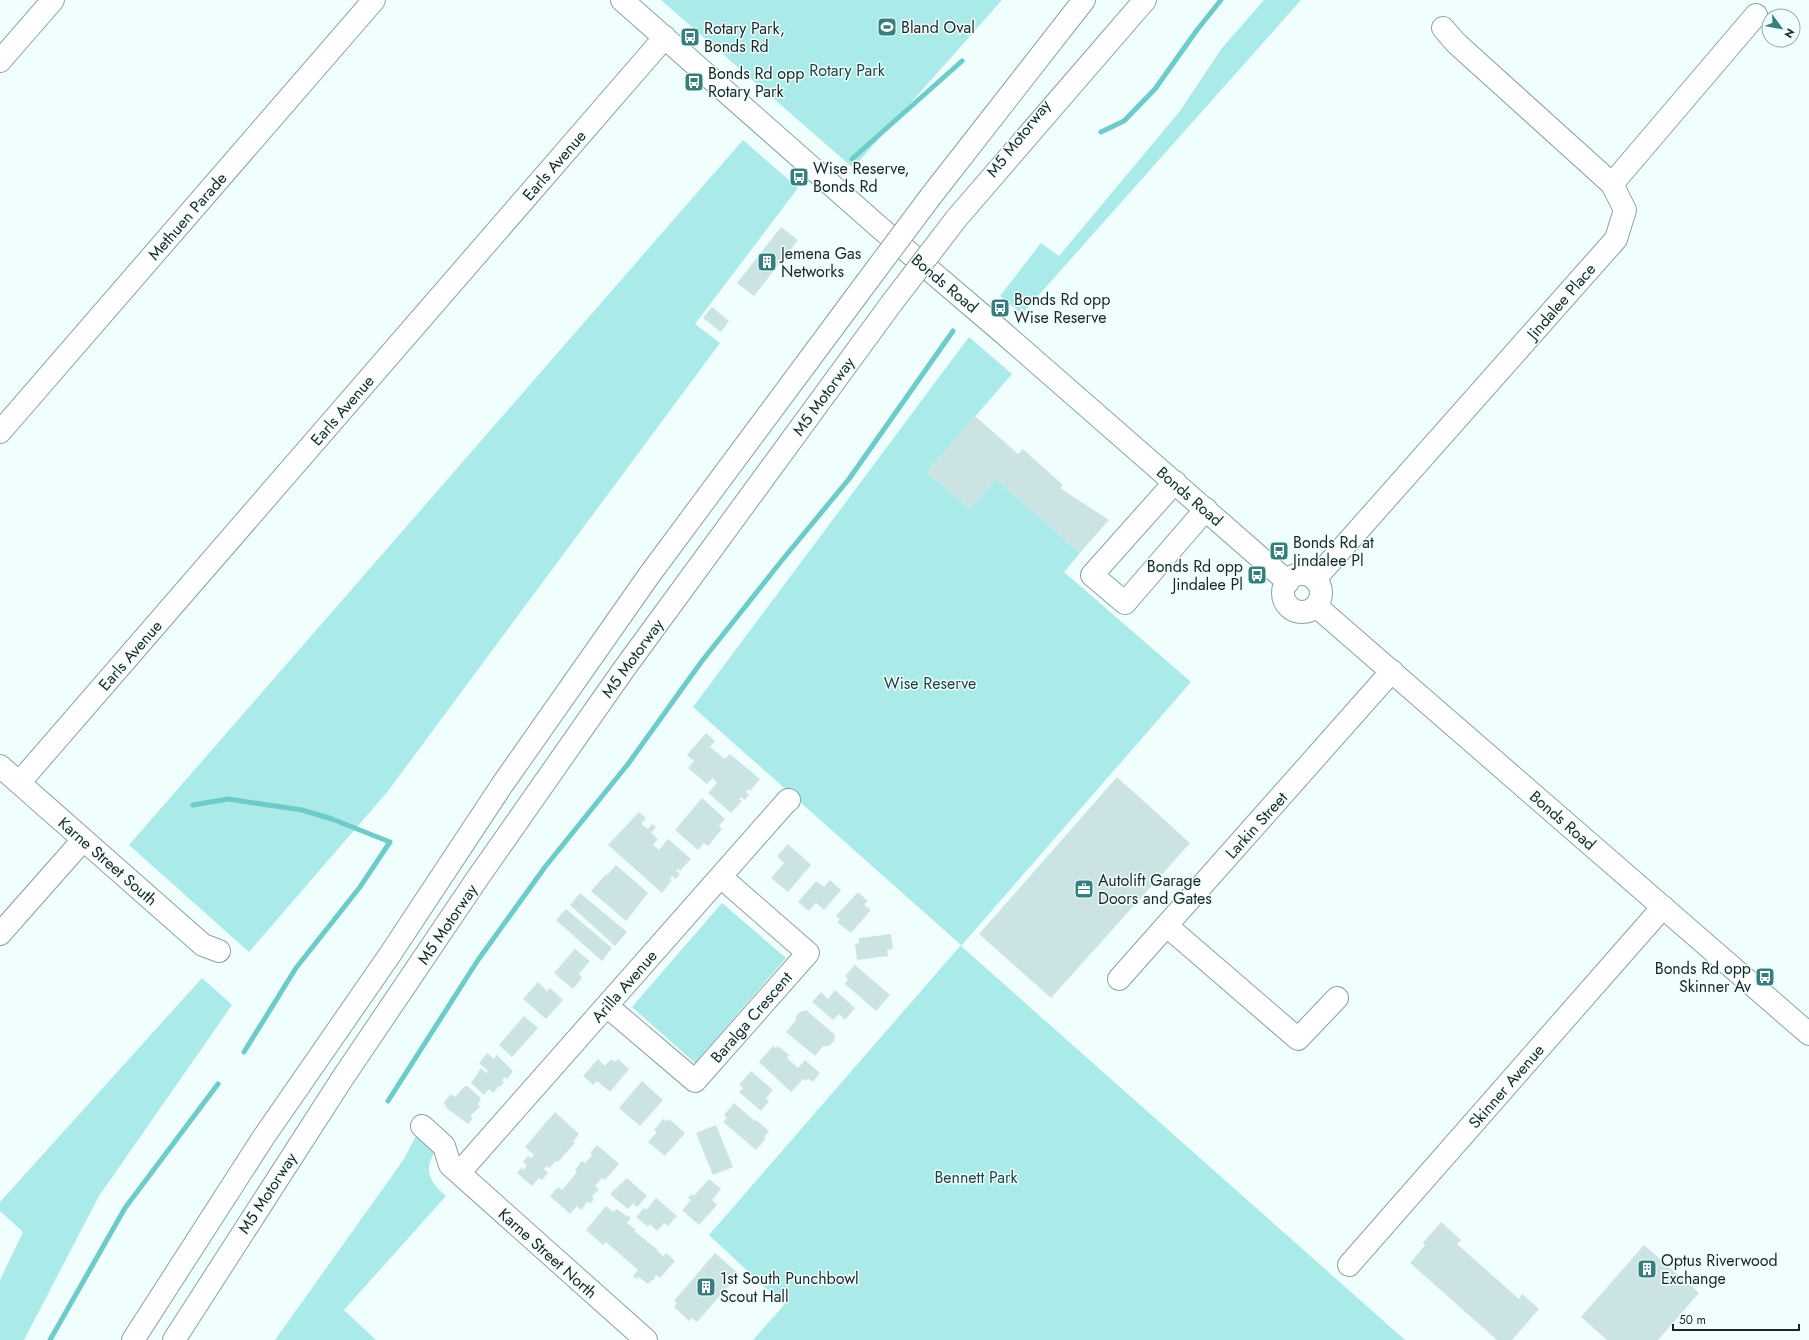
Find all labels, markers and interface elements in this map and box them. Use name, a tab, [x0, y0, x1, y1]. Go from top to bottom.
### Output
north arrow	[1761, 8, 1801, 48]
sports icon: Bland Oval	[876, 16, 898, 38]
place label: Bland Oval	[901, 16, 975, 39]
place label: Rotary Park, Bonds Rd	[704, 17, 785, 58]
text: N	[1780, 25, 1799, 41]
bus stop icon: Rotary Park, Bonds Rd	[679, 26, 701, 48]
park label: Rotary Park	[809, 59, 886, 82]
place label: Bonds Rd opp Rotary Park	[708, 62, 804, 103]
bus stop icon: Bonds Rd opp Rotary Park	[683, 71, 705, 93]
street label: M5 Motorway	[981, 94, 1057, 182]
street label: Earls Avenue	[517, 125, 592, 206]
place label: Wise Reserve, Bonds Rd	[813, 157, 910, 198]
bus stop icon: Wise Reserve, Bonds Rd	[788, 166, 810, 188]
street label: Methuen Parade	[143, 167, 232, 265]
place label: Jemena Gas Networks	[779, 242, 861, 283]
street label: Bonds Road	[906, 249, 983, 318]
building icon: Jemena Gas Networks	[756, 251, 778, 273]
street label: Jindalee Place	[1520, 258, 1601, 346]
place label: Bonds Rd opp Wise Reserve	[1014, 288, 1110, 329]
bus stop icon: Bonds Rd opp Wise Reserve	[989, 297, 1011, 319]
street label: M5 Motorway	[787, 351, 860, 440]
street label: Earls Avenue	[305, 370, 380, 451]
street label: Bonds Road	[1152, 461, 1228, 532]
place label: Bonds Rd at Jindalee Pl	[1291, 531, 1374, 572]
bus stop icon: Bonds Rd at Jindalee Pl	[1268, 540, 1290, 562]
place label: Bonds Rd opp Jindalee Pl	[1147, 555, 1243, 596]
bus stop icon: Bonds Rd opp Jindalee Pl	[1246, 564, 1268, 586]
street label: M5 Motorway	[596, 613, 669, 702]
street label: Earls Avenue	[93, 615, 168, 696]
park label: Wise Reserve	[884, 672, 976, 695]
street label: Bonds Road	[1525, 785, 1601, 856]
street label: Larkin Street	[1220, 787, 1293, 864]
street label: Karne Street South	[53, 812, 162, 911]
place label: Autolift Garage Doors and Gates	[1098, 869, 1212, 910]
office icon: Autolift Garage Doors and Gates	[1073, 878, 1095, 900]
street label: M5 Motorway	[412, 879, 483, 969]
street label: Arilla Avenue	[586, 945, 663, 1028]
place label: Bonds Rd opp Skinner Av	[1655, 957, 1752, 998]
bus stop icon: Bonds Rd opp Skinner Av	[1754, 966, 1776, 988]
street label: Baralga Crescent	[705, 967, 798, 1068]
street label: Skinner Avenue	[1463, 1039, 1550, 1134]
street label: M5 Motorway	[233, 1147, 303, 1238]
park label: Bennett Park	[934, 1166, 1019, 1189]
street label: Karne Street North	[493, 1203, 602, 1304]
place label: Optus Riverwood Exchange	[1661, 1249, 1778, 1290]
building icon: Optus Riverwood Exchange	[1636, 1258, 1658, 1280]
place label: 1st South Punchbowl Scout Hall	[720, 1267, 859, 1308]
building icon: 1st South Punchbowl Scout Hall	[695, 1276, 717, 1298]
scale bar	[1673, 1306, 1799, 1332]
text: 50 m	[1679, 1311, 1706, 1329]

